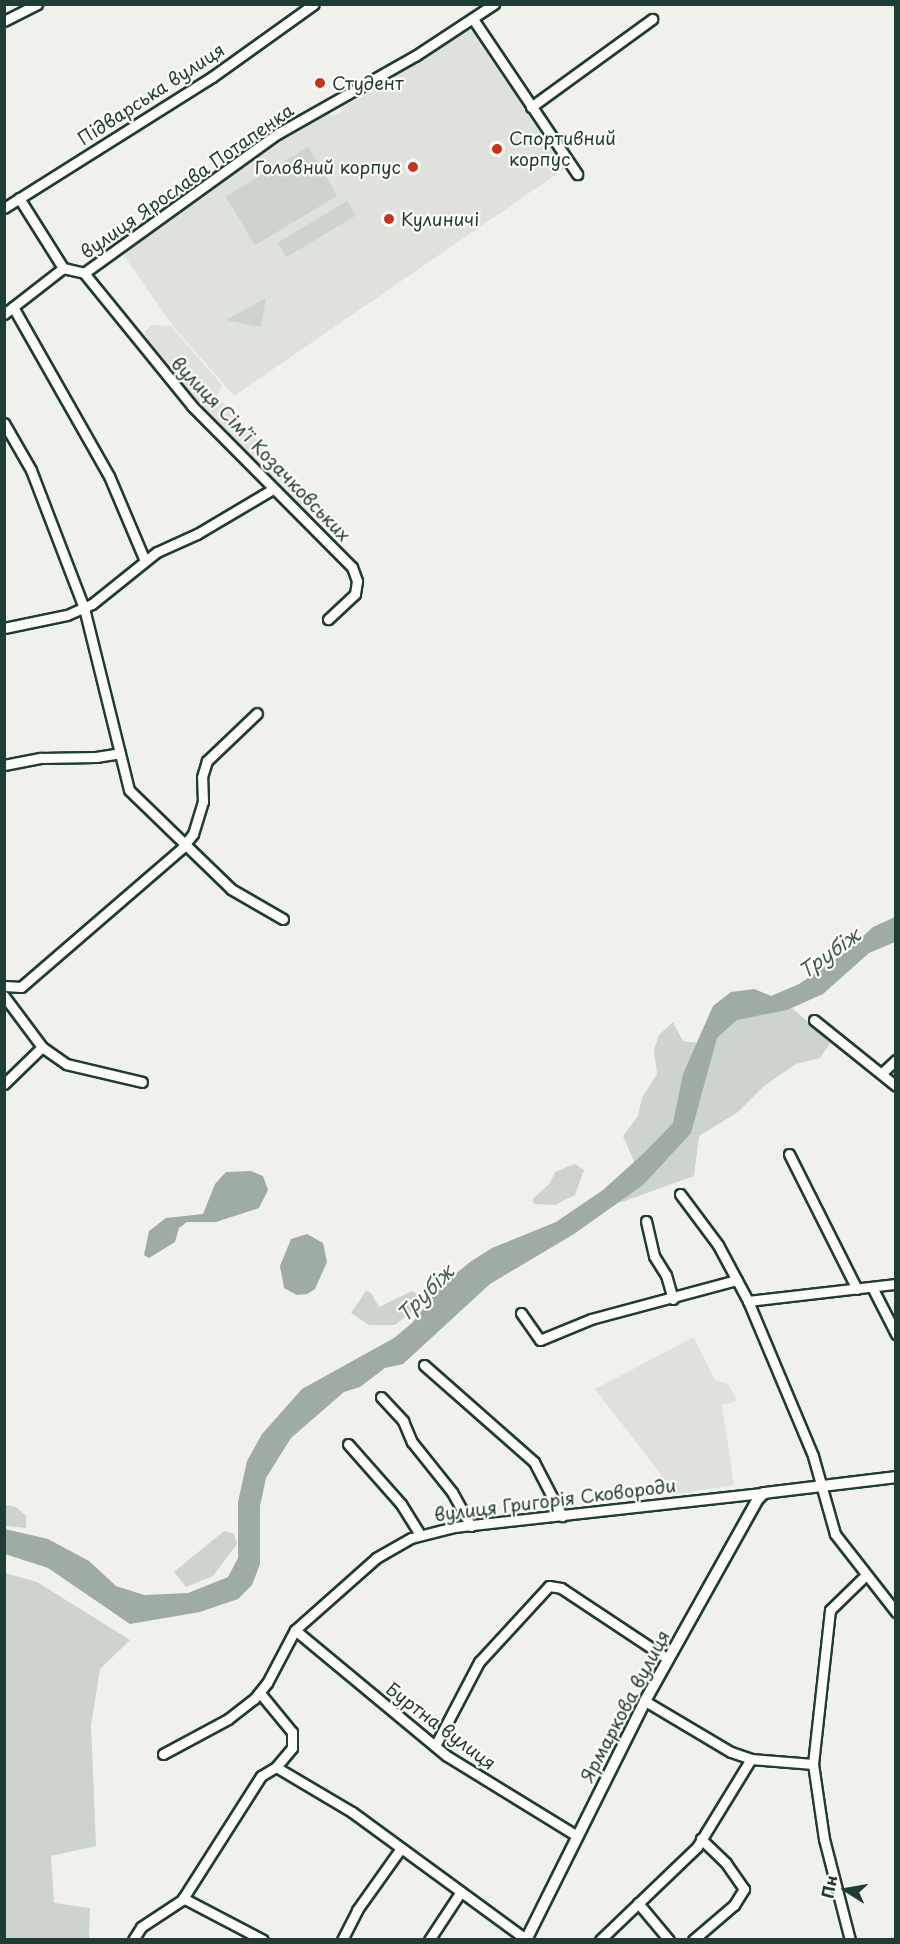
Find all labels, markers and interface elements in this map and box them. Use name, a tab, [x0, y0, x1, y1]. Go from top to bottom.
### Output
street label: Підварська вулиця	[73, 38, 229, 150]
place label: Студент	[332, 72, 404, 94]
marker: Студент	[313, 76, 327, 90]
street label: вулиця Ярослава Потапенка	[76, 99, 298, 263]
place label: Спортивний корпус	[509, 128, 616, 170]
marker: Спортивний корпус	[490, 142, 504, 156]
place label: Головний корпус	[253, 156, 401, 178]
marker: Головний корпус	[406, 160, 420, 174]
place label: Кулиничі	[401, 208, 479, 230]
marker: Кулиничі	[382, 212, 396, 226]
street label: вулиця Сімʼї Козачковських	[167, 352, 355, 546]
water label: Трубіж	[794, 923, 864, 983]
water label: Трубіж	[392, 1260, 458, 1326]
street label: вулиця Григорія Сковороди	[433, 1474, 677, 1526]
street label: Ярмаркова вулиця	[576, 1626, 674, 1786]
street label: Буртна вулиця	[382, 1677, 500, 1775]
north arrow	[816, 1860, 876, 1920]
text: Пн	[814, 1873, 842, 1900]

